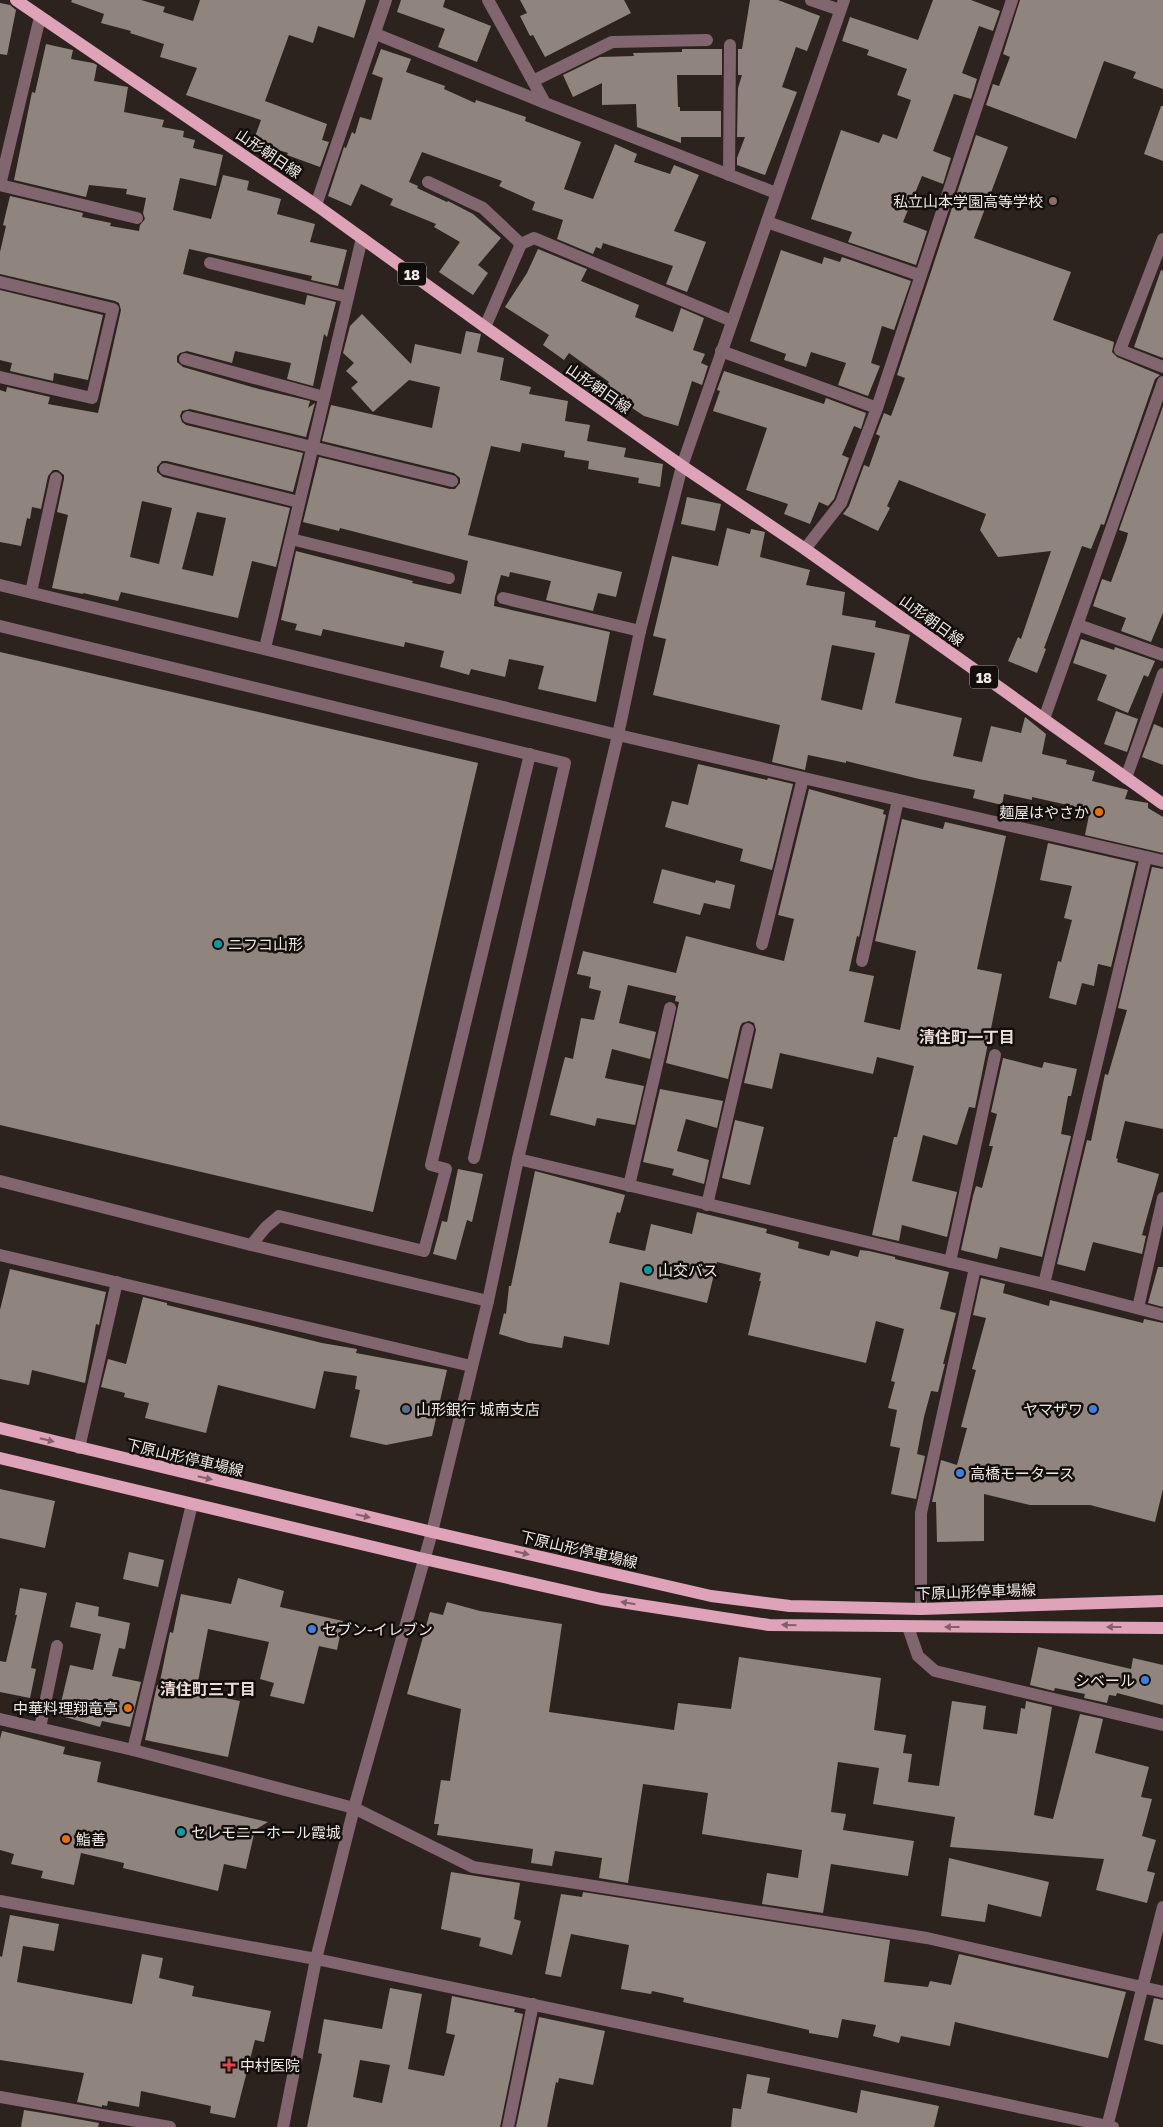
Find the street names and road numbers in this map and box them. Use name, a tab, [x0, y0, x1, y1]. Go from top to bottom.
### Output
street label: 山形朝日線	[233, 125, 305, 181]
road number: 18	[398, 262, 426, 286]
street label: 山形朝日線	[563, 359, 635, 417]
street label: 山形朝日線	[896, 591, 968, 649]
road number: 18	[970, 666, 998, 689]
street label: 下原山形停車場線	[125, 1435, 245, 1479]
street label: 下原山形停車場線	[519, 1527, 639, 1571]
street label: 下原山形停車場線	[916, 1580, 1036, 1602]

